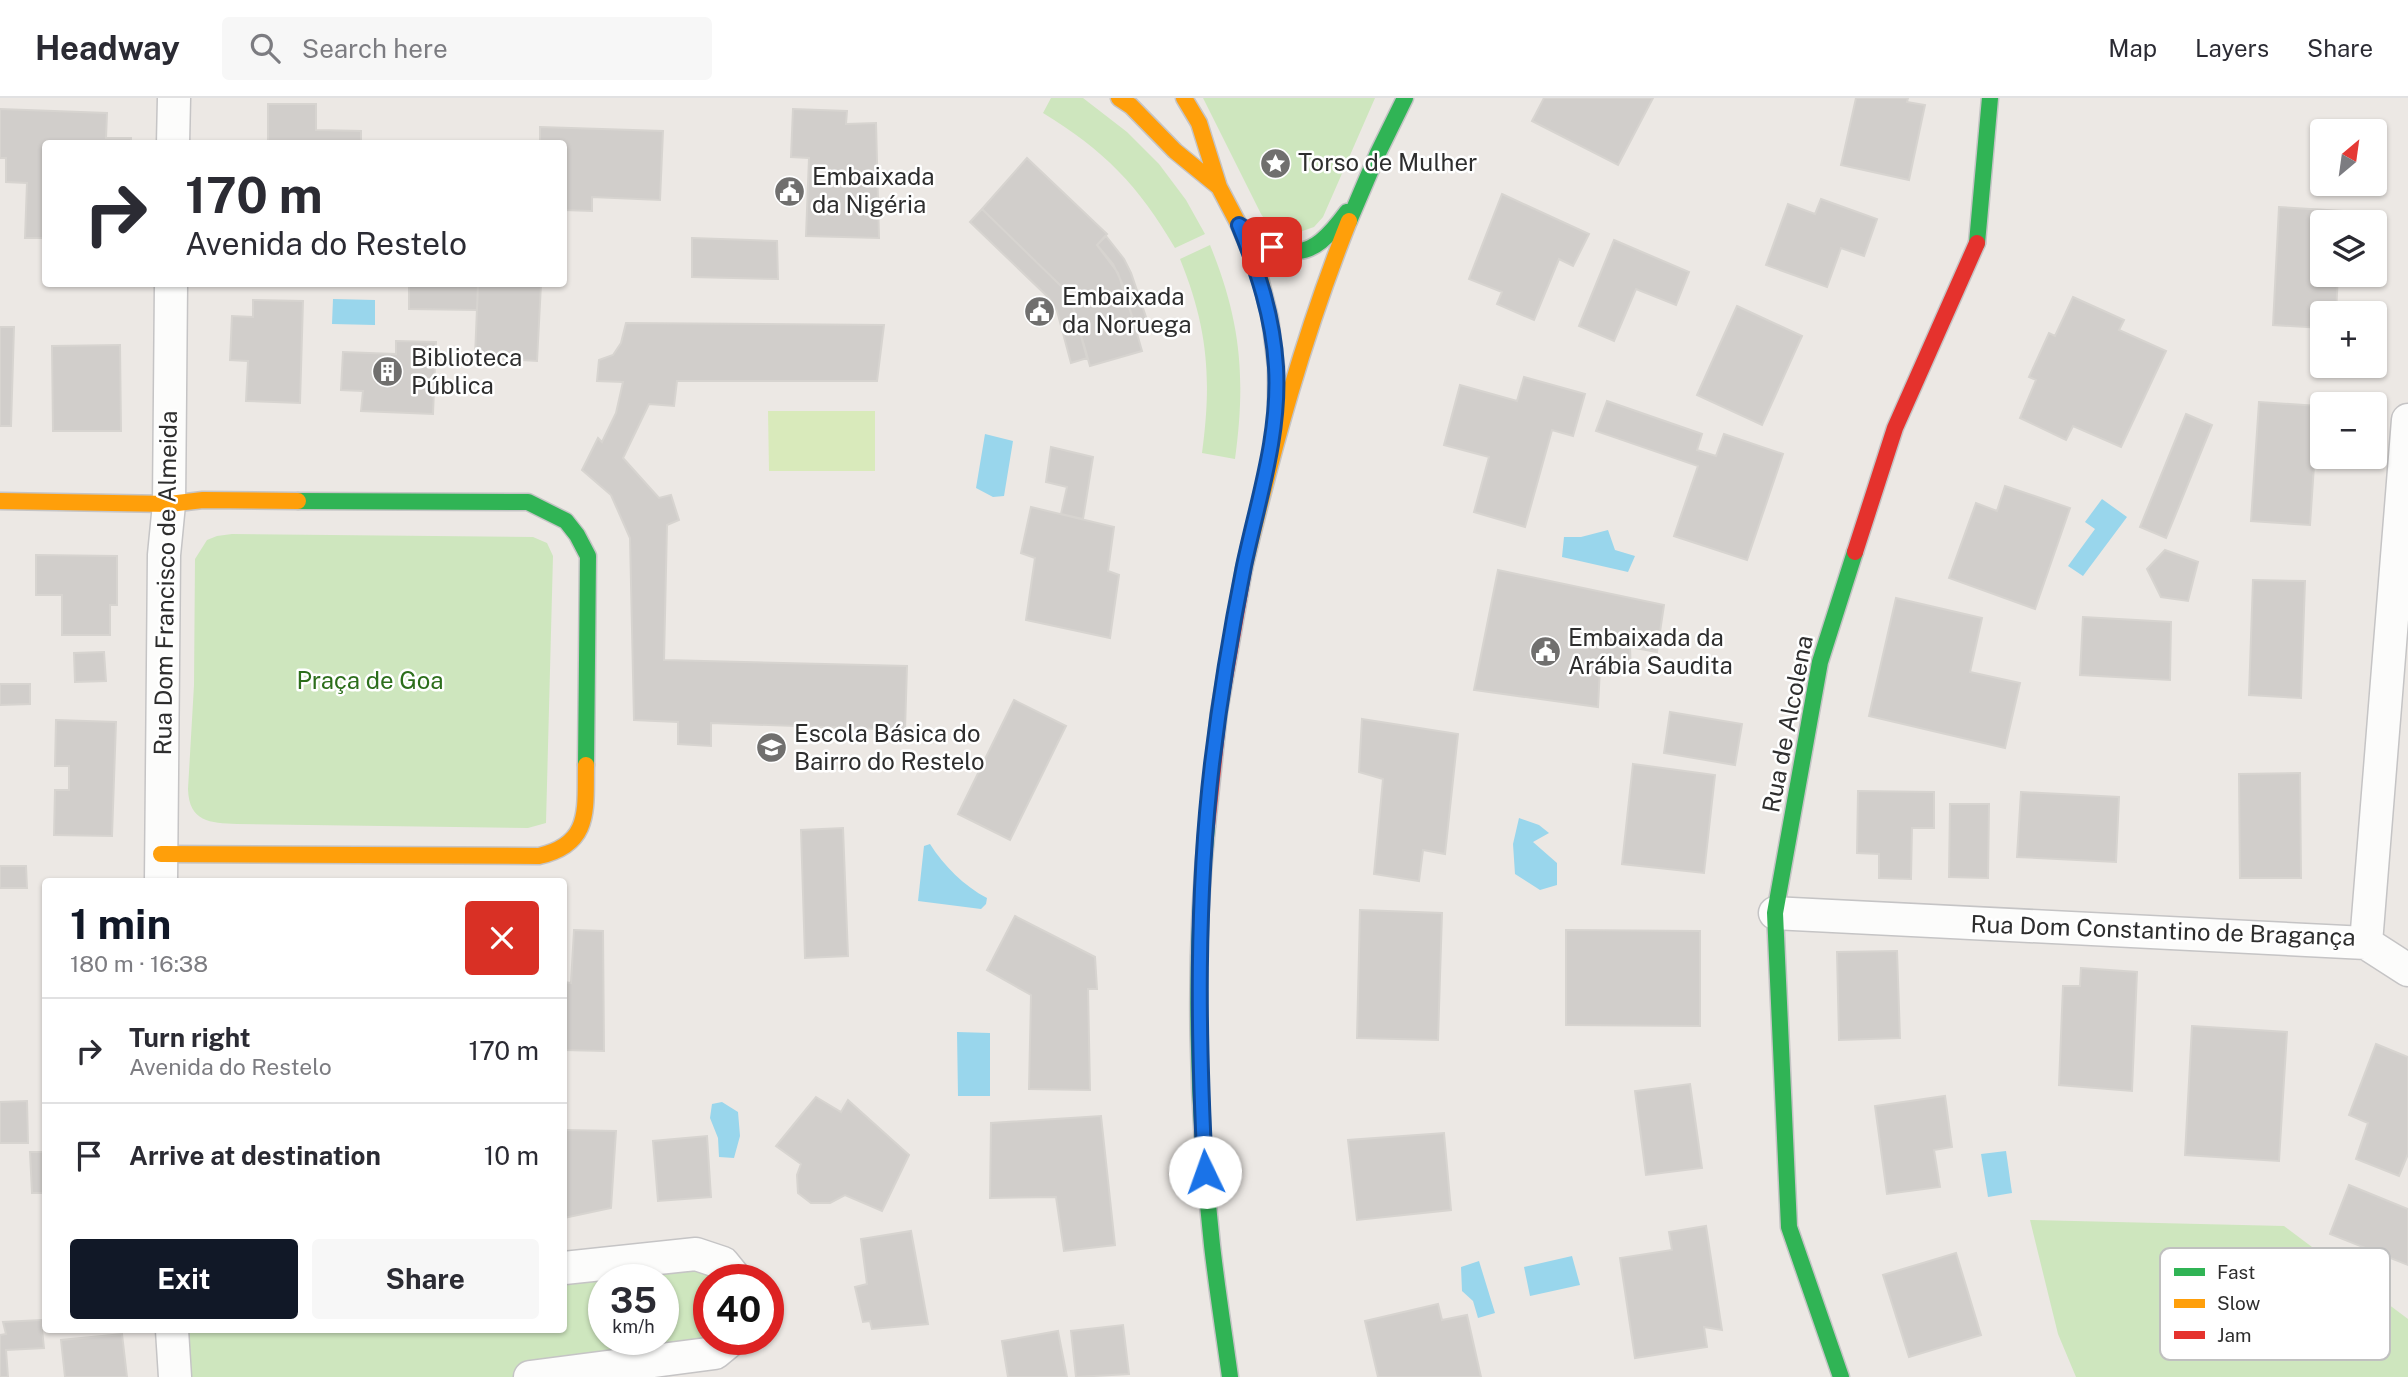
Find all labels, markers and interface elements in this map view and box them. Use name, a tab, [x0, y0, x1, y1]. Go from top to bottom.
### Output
search box	[222, 17, 712, 80]
text: Headway	[35, 29, 180, 67]
icon: search	[246, 29, 284, 67]
text: Search here	[302, 33, 448, 64]
text: Map	[2108, 34, 2157, 62]
text: Layers	[2195, 34, 2269, 62]
text: Share	[2307, 34, 2373, 62]
north arrow	[2310, 119, 2387, 196]
map controls	[2310, 119, 2387, 469]
place icon: Torso de Mulher	[1258, 146, 1292, 180]
place label: Torso de Mulher	[1298, 148, 1477, 176]
place label: Embaixada da Nigéria	[812, 162, 935, 218]
text: 170 m	[185, 166, 323, 224]
icon: right	[70, 168, 161, 259]
public building icon: Embaixada da Nigéria	[772, 174, 806, 208]
button: layers	[2310, 210, 2387, 287]
pin	[1242, 217, 1302, 277]
text: Avenida do Restelo	[185, 225, 467, 262]
icon: arrive	[1253, 228, 1291, 266]
place label: Embaixada da Noruega	[1062, 282, 1192, 338]
public building icon: Embaixada da Noruega	[1022, 294, 1056, 328]
button: +	[2310, 301, 2387, 378]
place label: Biblioteca Pública	[411, 343, 522, 399]
building icon: Biblioteca Pública	[371, 355, 405, 389]
button: −	[2310, 392, 2387, 469]
street label: Rua Dom Francisco de Almeida	[148, 410, 182, 756]
place label: Embaixada da Arábia Saudita	[1568, 623, 1733, 679]
street label: Rua de Alcolena	[1756, 633, 1818, 815]
public building icon: Embaixada da Arábia Saudita	[1528, 635, 1562, 669]
park label: Praça de Goa	[296, 666, 444, 694]
place label: Escola Básica do Bairro do Restelo	[794, 719, 985, 775]
school or university icon: Escola Básica do Bairro do Restelo	[754, 731, 788, 765]
text: 1 min	[70, 899, 171, 948]
button: close	[465, 901, 539, 975]
street label: Rua Dom Constantino de Bragança	[1970, 909, 2356, 951]
text: 180 m · 16:38	[70, 950, 208, 977]
text: Turn right	[129, 1022, 251, 1053]
icon: right	[70, 1032, 108, 1070]
text: 170 m	[469, 1035, 539, 1066]
text: Avenida do Restelo	[129, 1053, 332, 1080]
position arrow	[1168, 1135, 1242, 1209]
icon: arrive	[70, 1137, 108, 1175]
text: Arrive at destination	[129, 1140, 381, 1171]
text: 10 m	[484, 1140, 539, 1171]
button: Exit	[70, 1239, 298, 1319]
button: Share	[312, 1239, 539, 1319]
legend	[2160, 1248, 2390, 1360]
text: Fast	[2217, 1261, 2255, 1283]
speed limit sign: 40	[693, 1264, 784, 1355]
text: 35	[610, 1280, 657, 1321]
text: Slow	[2217, 1292, 2261, 1314]
text: km/h	[612, 1316, 655, 1337]
text: Jam	[2217, 1324, 2251, 1346]

